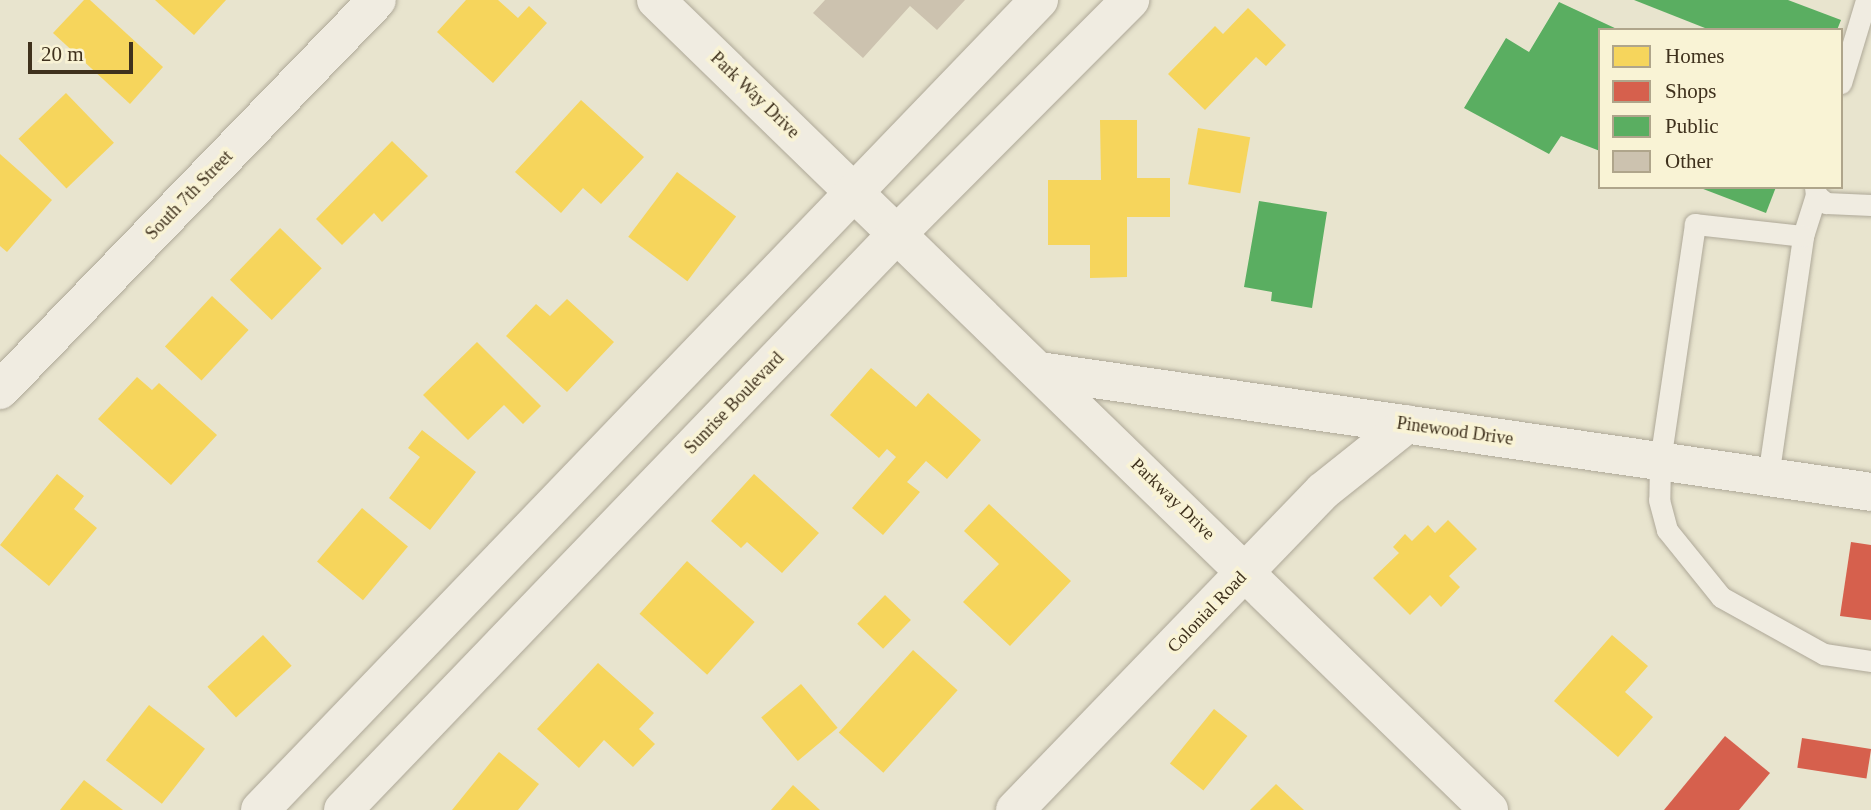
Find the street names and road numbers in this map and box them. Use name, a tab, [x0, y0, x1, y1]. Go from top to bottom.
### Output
street label: Park Way Drive	[706, 47, 804, 143]
street label: South 7th Street	[141, 146, 237, 244]
street label: Sunrise Boulevard	[680, 347, 788, 459]
street label: Pinewood Drive	[1395, 412, 1515, 450]
street label: Parkway Drive	[1126, 454, 1220, 544]
street label: Colonial Road	[1163, 567, 1251, 657]

